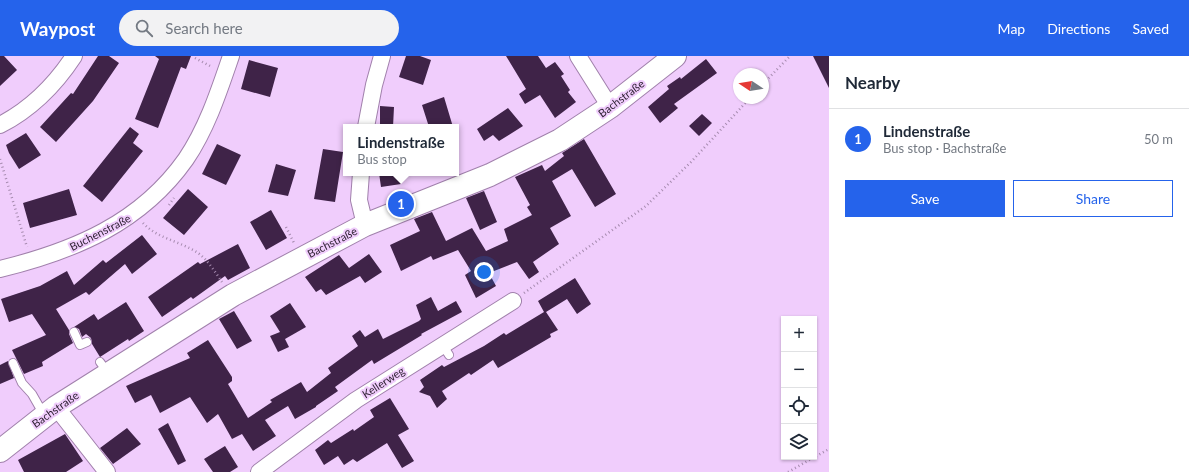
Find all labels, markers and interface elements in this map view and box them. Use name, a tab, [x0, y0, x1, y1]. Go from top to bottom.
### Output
search box	[119, 10, 399, 46]
text: Waypost	[20, 17, 95, 40]
icon: search	[133, 17, 155, 39]
text: Search here	[165, 19, 243, 37]
text: Map	[998, 20, 1025, 37]
text: Directions	[1047, 20, 1110, 37]
text: Saved	[1132, 20, 1169, 37]
north arrow	[733, 68, 769, 104]
text: Nearby	[845, 72, 900, 93]
street label: Bachstraße	[595, 76, 647, 119]
text: Lindenstraße	[883, 122, 970, 140]
popup	[343, 124, 459, 176]
text: 1	[854, 131, 862, 147]
text: 50 m	[1144, 131, 1173, 147]
text: Lindenstraße	[357, 133, 445, 151]
text: Bus stop · Bachstraße	[883, 140, 1006, 156]
text: Bus stop	[357, 151, 407, 167]
button: Save	[845, 180, 1005, 217]
button: Share	[1013, 180, 1173, 217]
pin: 1	[388, 189, 414, 219]
street label: Buchenstraße	[67, 211, 133, 253]
street label: Bachstraße	[305, 224, 359, 260]
your location	[474, 262, 494, 282]
map controls	[781, 316, 817, 460]
button: +	[781, 316, 817, 352]
button: −	[781, 352, 817, 388]
street label: Kellerweg	[359, 363, 407, 400]
street label: Bachstraße	[29, 388, 81, 430]
button: locate	[781, 388, 817, 424]
button: layers	[781, 424, 817, 460]

